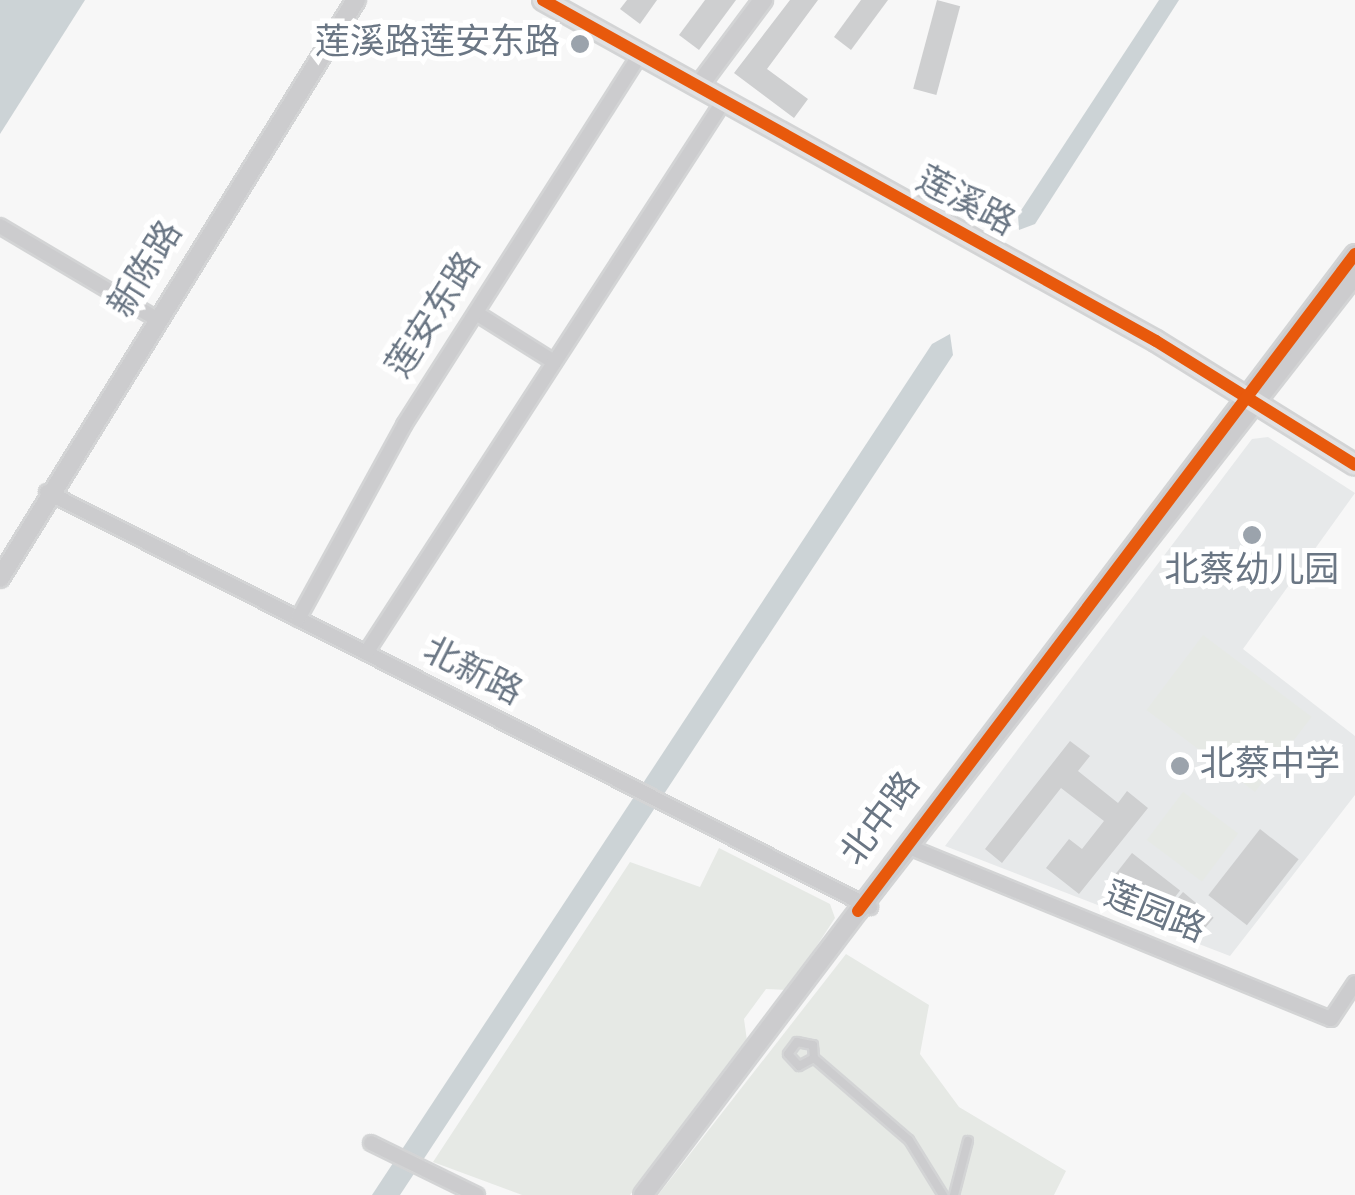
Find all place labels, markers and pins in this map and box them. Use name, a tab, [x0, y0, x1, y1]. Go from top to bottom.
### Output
place label: 莲溪路莲安东路	[315, 23, 560, 65]
marker: 莲溪路莲安东路	[569, 33, 591, 55]
marker: 北蔡幼儿园	[1241, 524, 1263, 546]
place label: 北蔡幼儿园	[1165, 551, 1339, 593]
place label: 北蔡中学	[1200, 745, 1340, 787]
marker: 北蔡中学	[1169, 755, 1191, 777]

